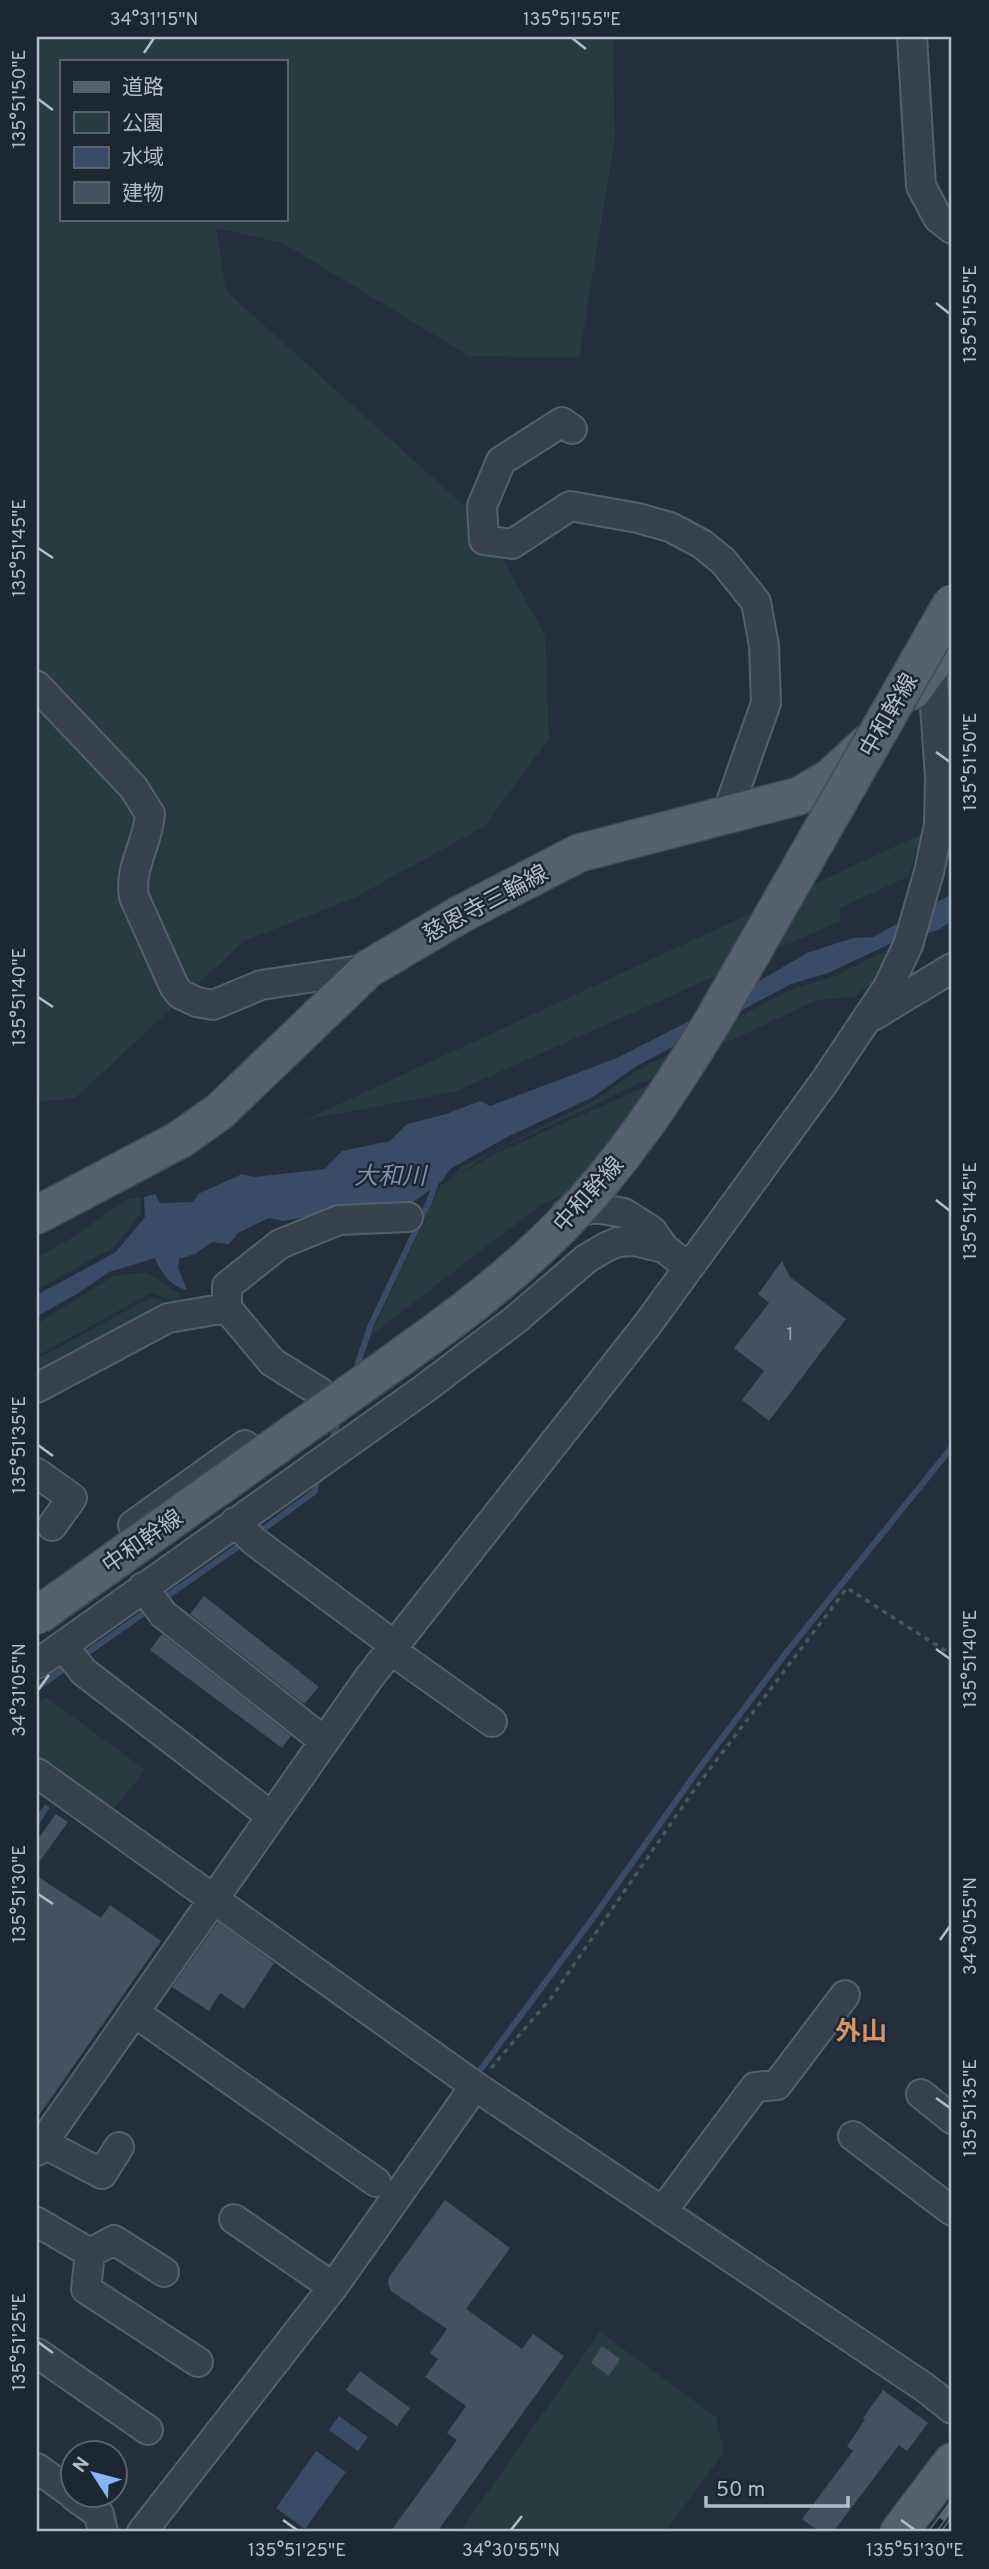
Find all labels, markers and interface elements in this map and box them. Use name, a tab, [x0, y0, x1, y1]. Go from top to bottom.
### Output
text: 34°31'15"N	[110, 9, 198, 32]
text: 135°51'55"E	[523, 9, 621, 32]
text: 135°51'50"E	[9, 50, 32, 148]
legend	[60, 60, 287, 220]
text: 道路	[122, 75, 164, 102]
text: 公園	[122, 111, 164, 138]
text: 水域	[122, 145, 164, 172]
text: 建物	[122, 181, 164, 208]
text: 135°51'55"E	[960, 265, 983, 363]
text: 135°51'45"E	[9, 499, 32, 597]
street label: 中和幹線	[855, 669, 926, 763]
text: 135°51'50"E	[960, 713, 983, 811]
street label: 慈恩寺三輪線	[418, 860, 554, 950]
text: 135°51'40"E	[9, 948, 32, 1046]
street label: 中和幹線	[548, 1152, 631, 1240]
text: 135°51'45"E	[960, 1162, 983, 1260]
water label: 大和川	[354, 1163, 429, 1193]
house number: 1	[786, 1323, 794, 1347]
text: 135°51'35"E	[9, 1396, 32, 1494]
street label: 中和幹線	[97, 1505, 189, 1581]
text: 135°51'40"E	[960, 1610, 983, 1708]
text: 34°31'05"N	[9, 1643, 32, 1737]
text: 135°51'30"E	[9, 1845, 32, 1943]
text: 34°30'55"N	[960, 1877, 983, 1975]
district label: 外山	[835, 2017, 887, 2050]
text: 135°51'35"E	[960, 2059, 983, 2157]
text: 135°51'25"E	[9, 2293, 32, 2391]
north arrow	[60, 2440, 130, 2510]
text: N	[68, 2453, 96, 2478]
scale bar	[706, 2464, 847, 2508]
text: 50 m	[716, 2477, 765, 2504]
text: 135°51'25"E	[248, 2540, 346, 2563]
text: 34°30'55"N	[462, 2540, 560, 2563]
text: 135°51'30"E	[866, 2540, 964, 2563]

